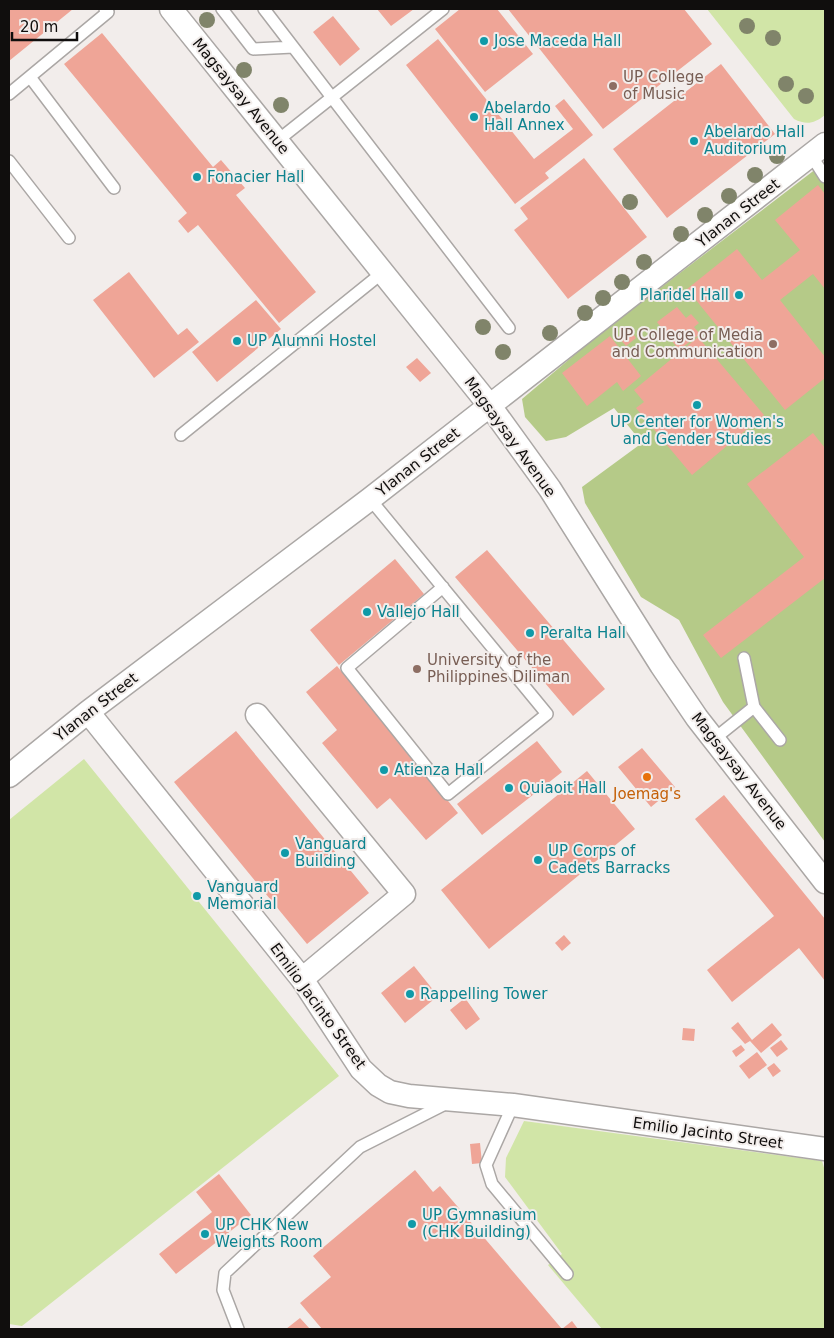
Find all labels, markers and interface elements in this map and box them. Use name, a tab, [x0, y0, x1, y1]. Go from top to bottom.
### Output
scale bar	[12, 10, 78, 42]
text: 20 m	[20, 18, 58, 36]
place label: Jose Maceda Hall	[493, 32, 621, 50]
street label: Magsaysay Avenue	[189, 34, 293, 158]
marker: Jose Maceda Hall	[478, 35, 490, 47]
place label: UP College of Music	[623, 68, 704, 103]
marker: UP College of Music	[607, 80, 619, 92]
place label: Abelardo Hall Annex	[484, 99, 565, 134]
marker: Abelardo Hall Annex	[468, 111, 480, 123]
place label: Abelardo Hall Auditorium	[704, 123, 805, 158]
marker: Abelardo Hall Auditorium	[688, 135, 700, 147]
place label: Fonacier Hall	[207, 168, 304, 186]
marker: Fonacier Hall	[191, 171, 203, 183]
street label: Ylanan Street	[692, 175, 783, 252]
place label: Plaridel Hall	[640, 286, 729, 304]
marker: Plaridel Hall	[733, 289, 745, 301]
place label: UP College of Media and Communication	[612, 326, 763, 361]
place label: UP Alumni Hostel	[247, 332, 376, 350]
marker: UP Alumni Hostel	[231, 335, 243, 347]
marker: UP College of Media and Communication	[767, 338, 779, 350]
street label: Magsaysay Avenue	[460, 373, 560, 501]
marker: UP Center for Women's and Gender Studies	[691, 399, 703, 411]
place label: UP Center for Women's and Gender Studies	[610, 413, 784, 448]
street label: Ylanan Street	[372, 424, 463, 501]
place label: Vallejo Hall	[377, 603, 460, 621]
marker: Vallejo Hall	[361, 606, 373, 618]
place label: Peralta Hall	[540, 624, 626, 642]
marker: Peralta Hall	[524, 627, 536, 639]
place label: University of the Philippines Diliman	[427, 651, 570, 686]
marker: University of the Philippines Diliman	[411, 663, 423, 675]
street label: Ylanan Street	[50, 669, 141, 746]
street label: Magsaysay Avenue	[688, 709, 790, 833]
place label: Atienza Hall	[394, 761, 483, 779]
marker: Atienza Hall	[378, 764, 390, 776]
marker: Joemag's	[641, 771, 653, 783]
place label: Quiaoit Hall	[519, 779, 606, 797]
marker: Quiaoit Hall	[503, 782, 515, 794]
place label: Joemag's	[612, 785, 681, 803]
place label: Vanguard Building	[295, 835, 366, 870]
place label: UP Corps of Cadets Barracks	[548, 842, 671, 877]
marker: Vanguard Building	[279, 847, 291, 859]
marker: UP Corps of Cadets Barracks	[532, 854, 544, 866]
place label: Vanguard Memorial	[207, 878, 278, 913]
marker: Vanguard Memorial	[191, 890, 203, 902]
street label: Emilio Jacinto Street	[266, 939, 370, 1073]
place label: Rappelling Tower	[420, 985, 548, 1003]
marker: Rappelling Tower	[404, 988, 416, 1000]
street label: Emilio Jacinto Street	[632, 1114, 784, 1152]
place label: UP Gymnasium (CHK Building)	[422, 1206, 537, 1241]
place label: UP CHK New Weights Room	[215, 1216, 323, 1251]
marker: UP Gymnasium (CHK Building)	[406, 1218, 418, 1230]
marker: UP CHK New Weights Room	[199, 1228, 211, 1240]

